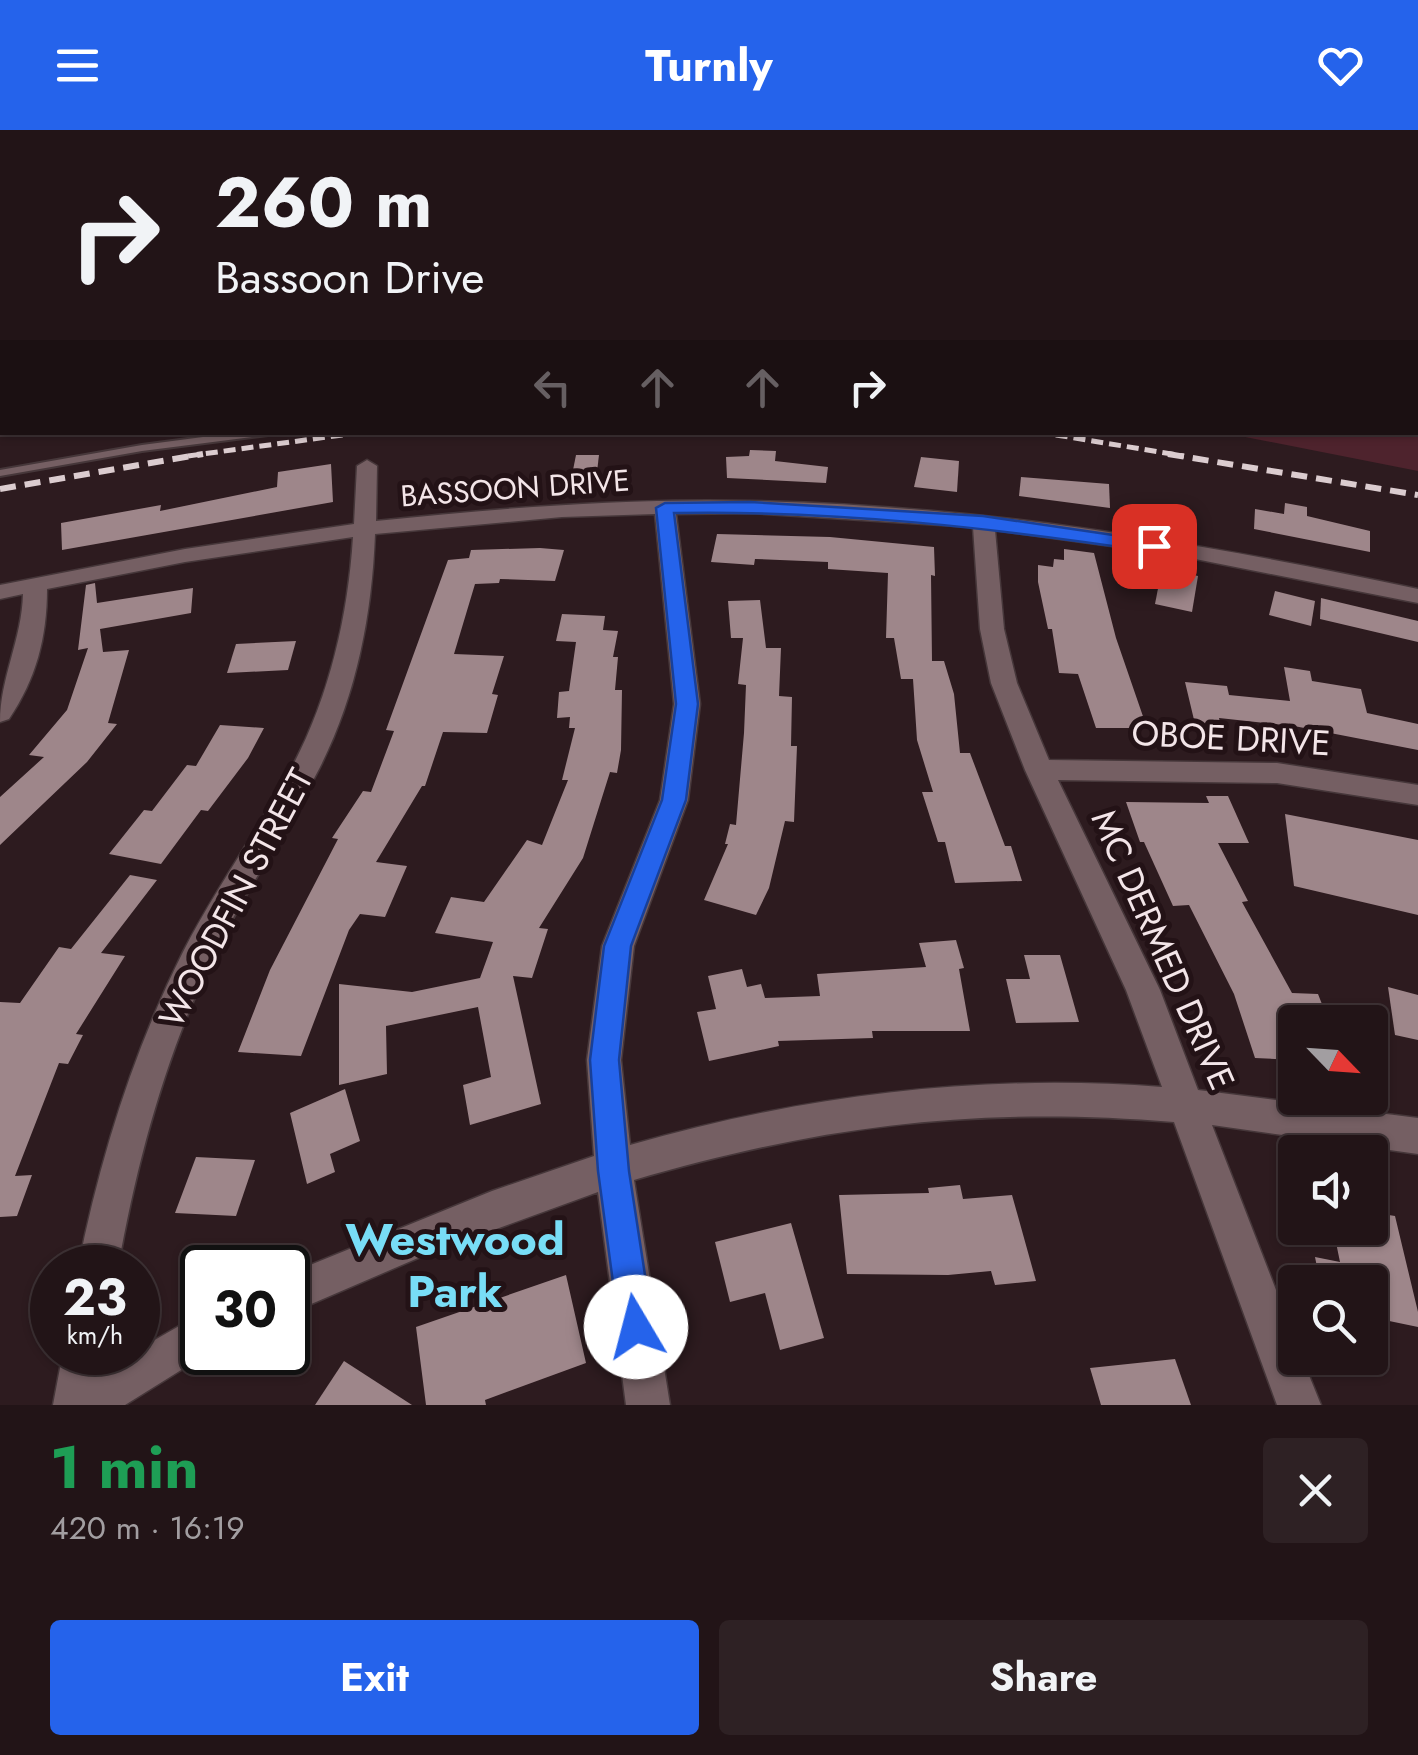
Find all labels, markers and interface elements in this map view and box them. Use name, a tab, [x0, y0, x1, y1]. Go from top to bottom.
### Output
text: Turnly	[645, 33, 773, 98]
icon: menu	[50, 38, 105, 93]
icon: heart	[1313, 38, 1368, 93]
text: 260 m	[215, 152, 433, 253]
icon: right	[50, 170, 180, 300]
text: Bassoon Drive	[215, 245, 484, 310]
icon: left	[525, 360, 580, 415]
icon: ahead	[630, 360, 685, 415]
icon: ahead	[735, 360, 790, 415]
icon: right	[840, 360, 895, 415]
street label: BASSOON DRIVE	[399, 459, 631, 517]
pin	[1112, 504, 1197, 589]
icon: arrive	[1127, 519, 1182, 574]
street label: OBOE DRIVE	[1130, 708, 1332, 768]
street label: WOODFIN STREET	[147, 760, 325, 1036]
street label: MC DERMED DRIVE	[1079, 802, 1247, 1098]
north arrow	[1278, 1005, 1388, 1115]
map controls	[1278, 1005, 1388, 1375]
button: sound	[1278, 1135, 1388, 1245]
district label: Westwood Park	[345, 1207, 565, 1324]
speed limit sign: 30	[180, 1245, 310, 1375]
text: 23	[63, 1261, 127, 1334]
button: search	[1278, 1265, 1388, 1375]
position arrow	[584, 1275, 688, 1379]
text: km/h	[67, 1317, 123, 1353]
text: 1 min	[50, 1424, 199, 1511]
button: close	[1263, 1438, 1368, 1543]
text: 420 m · 16:19	[50, 1505, 245, 1551]
button: Exit	[50, 1620, 699, 1735]
button: Share	[719, 1620, 1368, 1735]

